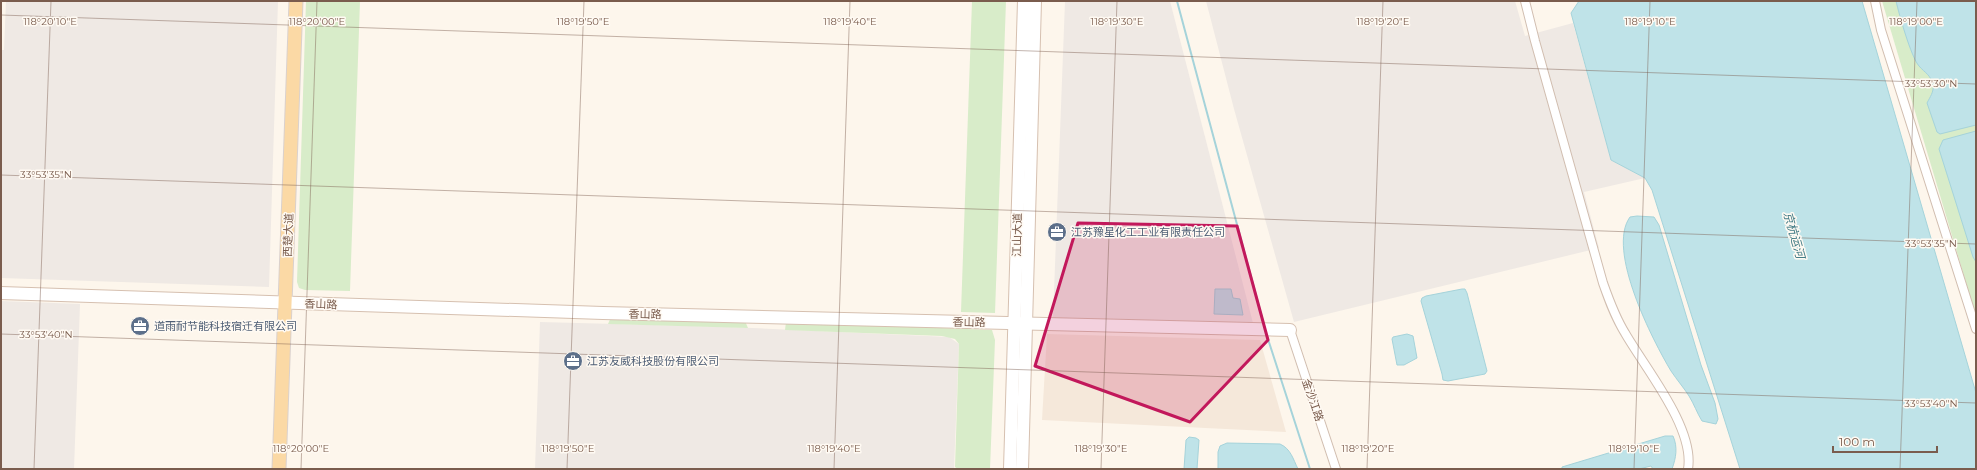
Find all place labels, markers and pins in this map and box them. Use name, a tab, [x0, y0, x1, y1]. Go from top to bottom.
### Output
office icon: 江苏豫星化工工业有限责任公司	[1046, 221, 1068, 243]
place label: 江苏豫星化工工业有限责任公司	[1071, 225, 1225, 239]
office icon: 道雨耐节能科技宿迁有限公司	[129, 315, 151, 337]
place label: 道雨耐节能科技宿迁有限公司	[154, 319, 297, 333]
office icon: 江苏友威科技股份有限公司	[562, 350, 584, 372]
place label: 江苏友威科技股份有限公司	[587, 354, 719, 368]

